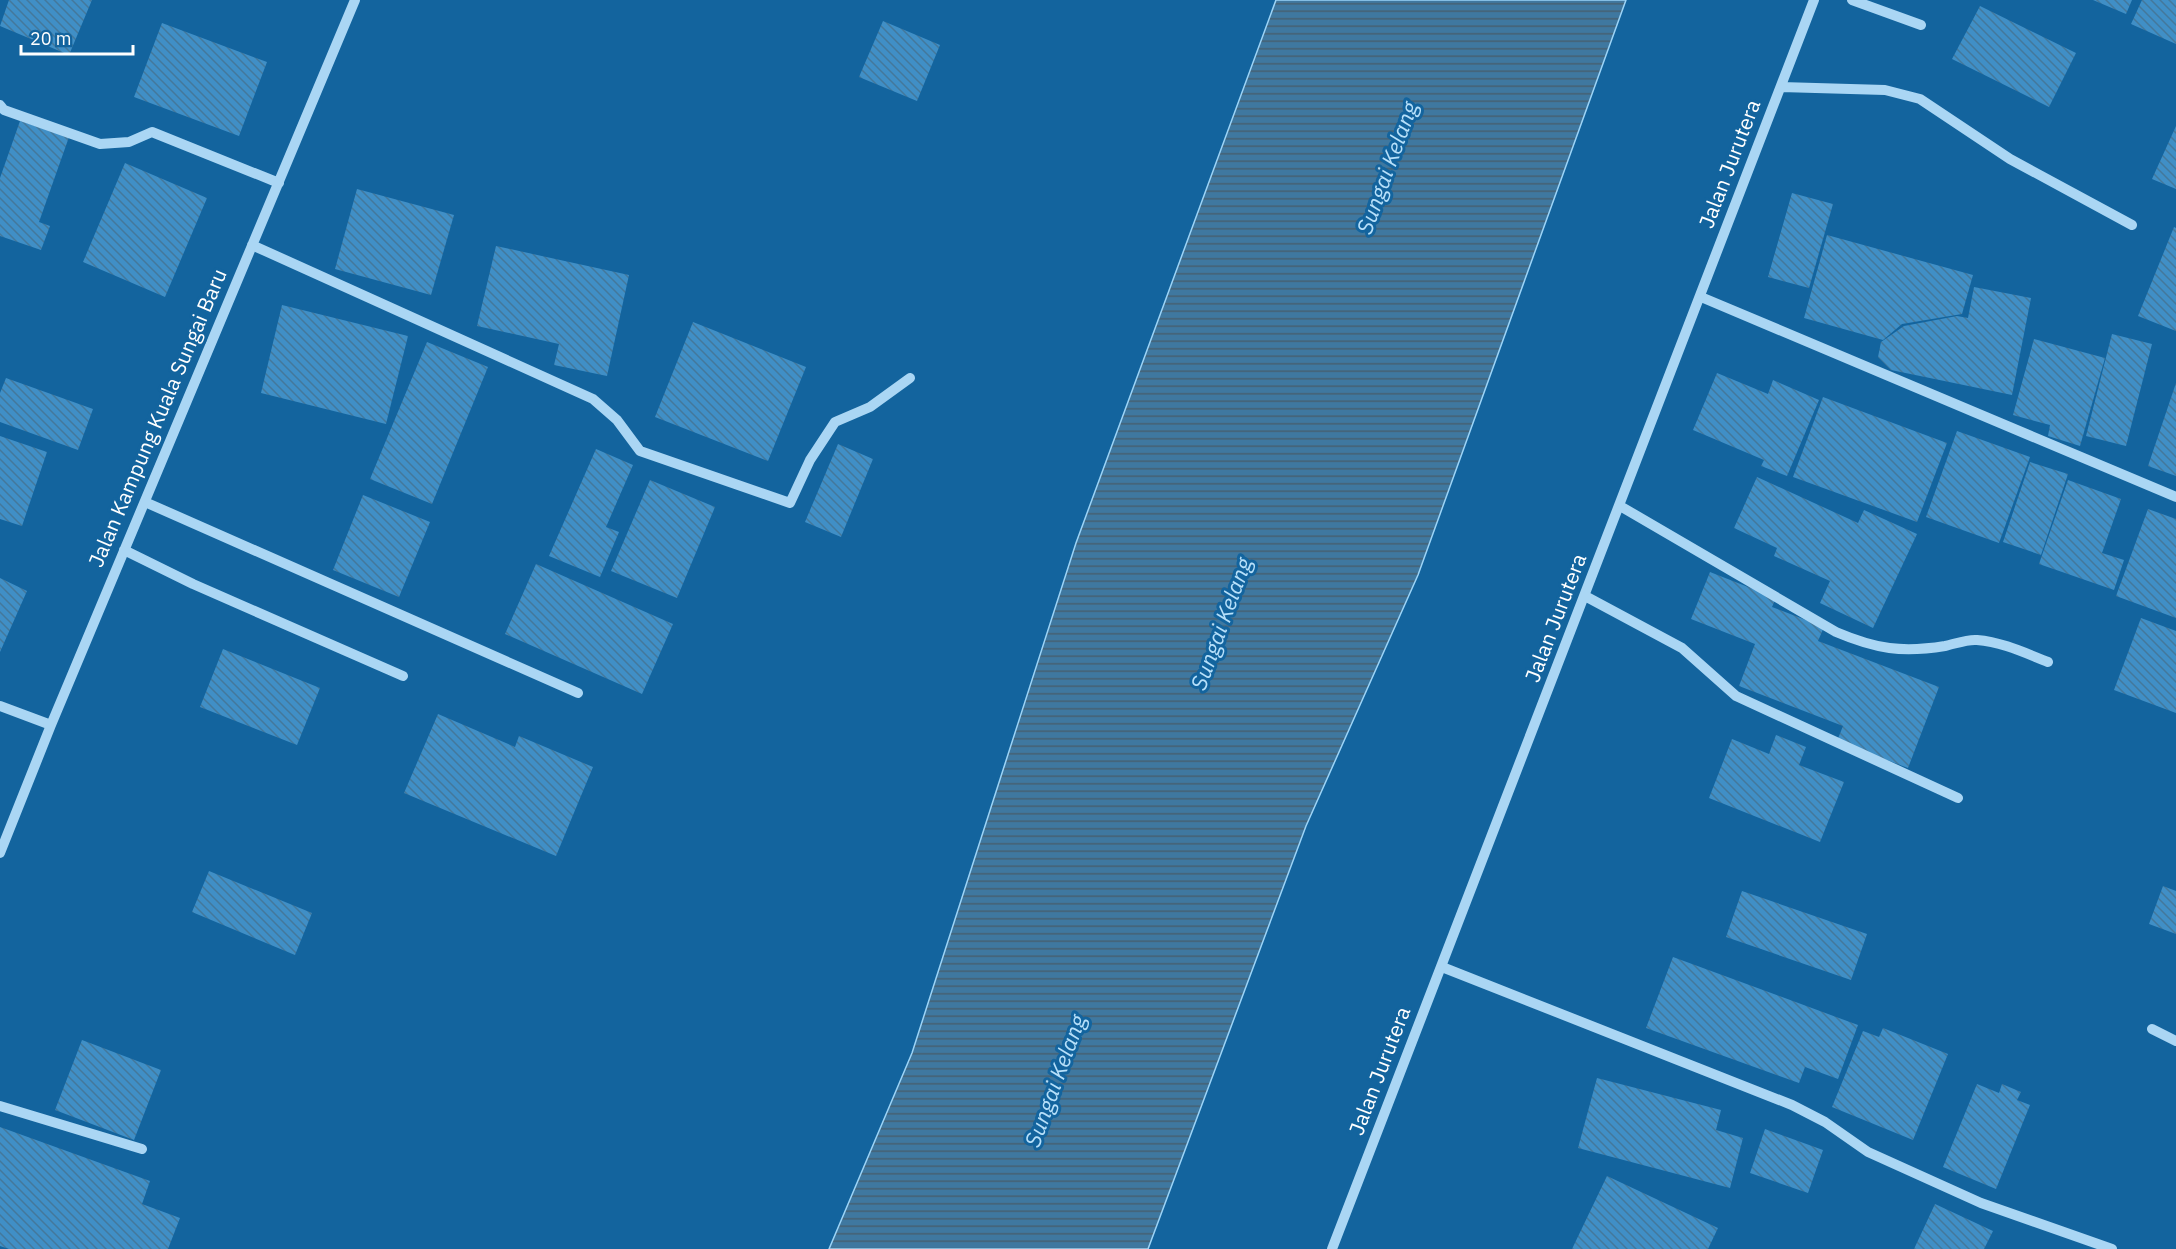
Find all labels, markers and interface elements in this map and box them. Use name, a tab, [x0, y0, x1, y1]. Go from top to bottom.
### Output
scale bar	[21, 18, 134, 56]
text: 20 m	[30, 27, 72, 50]
street label: Jalan Jurutera	[1692, 95, 1766, 232]
water label: Sungai Kelang	[1349, 97, 1424, 238]
street label: Jalan Kampung Kuala Sungai Baru	[81, 264, 233, 571]
street label: Jalan Jurutera	[1518, 549, 1592, 686]
water label: Sungai Kelang	[1183, 553, 1258, 694]
street label: Jalan Jurutera	[1342, 1002, 1416, 1139]
water label: Sungai Kelang	[1017, 1010, 1092, 1151]

